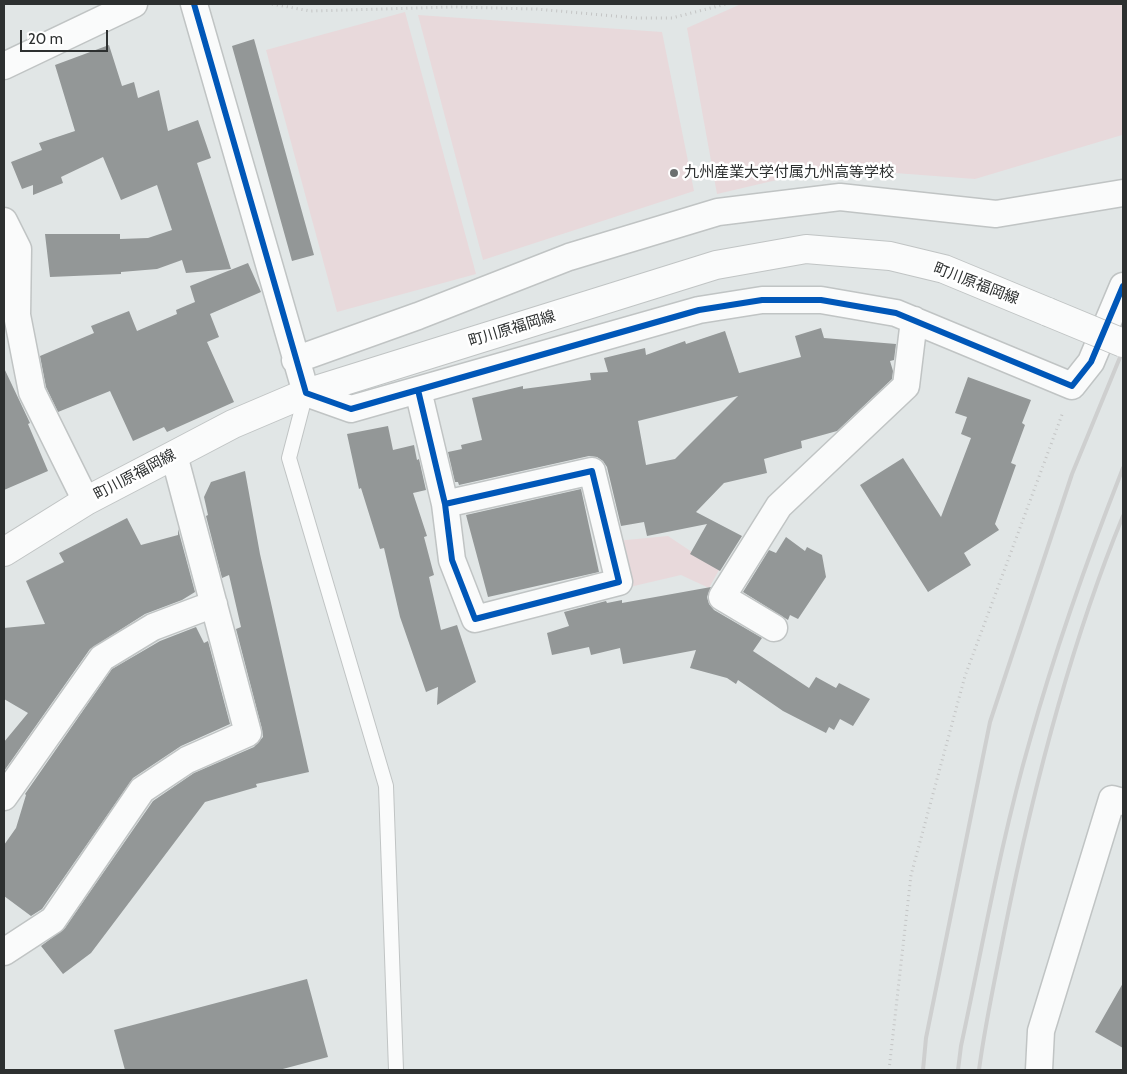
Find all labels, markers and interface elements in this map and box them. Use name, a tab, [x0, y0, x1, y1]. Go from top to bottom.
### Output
scale bar	[22, 20, 110, 52]
text: 20 m	[28, 30, 63, 48]
place label: 九州産業大学付属九州高等学校	[684, 164, 894, 182]
marker: 九州産業大学付属九州高等学校	[668, 167, 680, 179]
street label: 町川原福岡線	[931, 259, 1021, 309]
street label: 町川原福岡線	[466, 307, 558, 351]
street label: 町川原福岡線	[91, 446, 179, 504]

